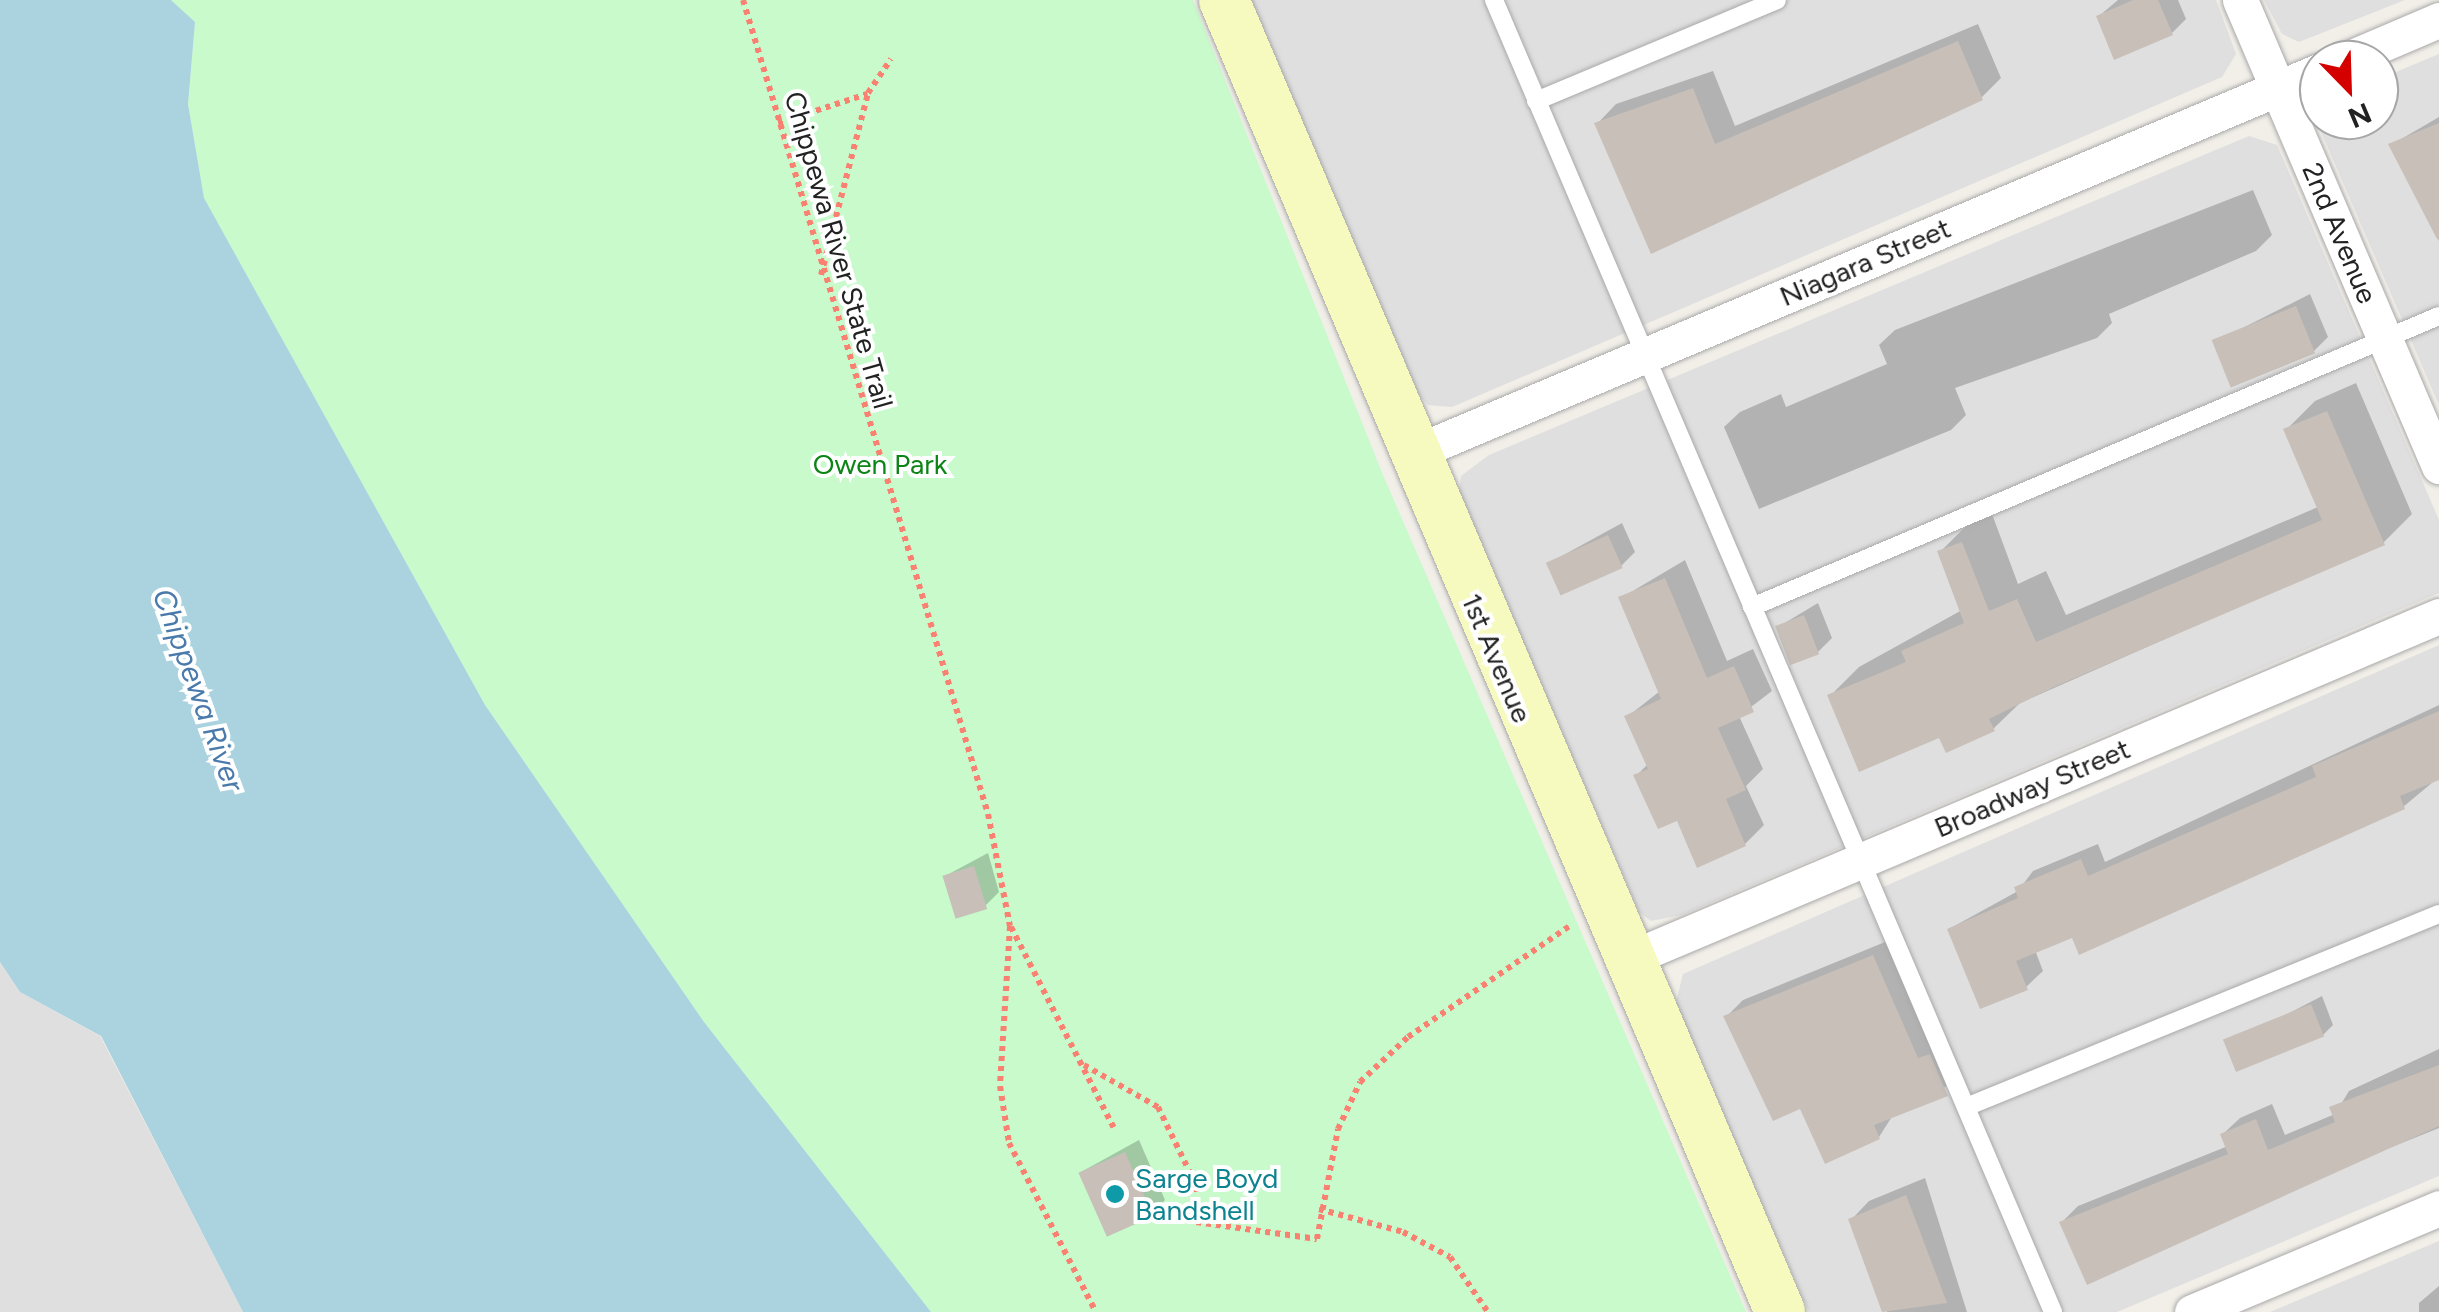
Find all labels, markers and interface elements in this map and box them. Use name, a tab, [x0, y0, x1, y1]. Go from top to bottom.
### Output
north arrow	[2299, 40, 2399, 140]
street label: Chippewa River State Trail	[778, 88, 900, 412]
text: N	[2343, 96, 2377, 136]
street label: 2nd Avenue	[2295, 158, 2385, 308]
street label: Niagara Street	[1775, 211, 1955, 313]
park label: Owen Park	[813, 447, 947, 481]
water label: Chippewa River	[145, 584, 251, 796]
street label: 1st Avenue	[1455, 588, 1539, 728]
street label: Broadway Street	[1929, 732, 2135, 844]
place label: Sarge Boyd Bandshell	[1135, 1161, 1278, 1227]
marker: Sarge Boyd Bandshell	[1104, 1183, 1126, 1205]

